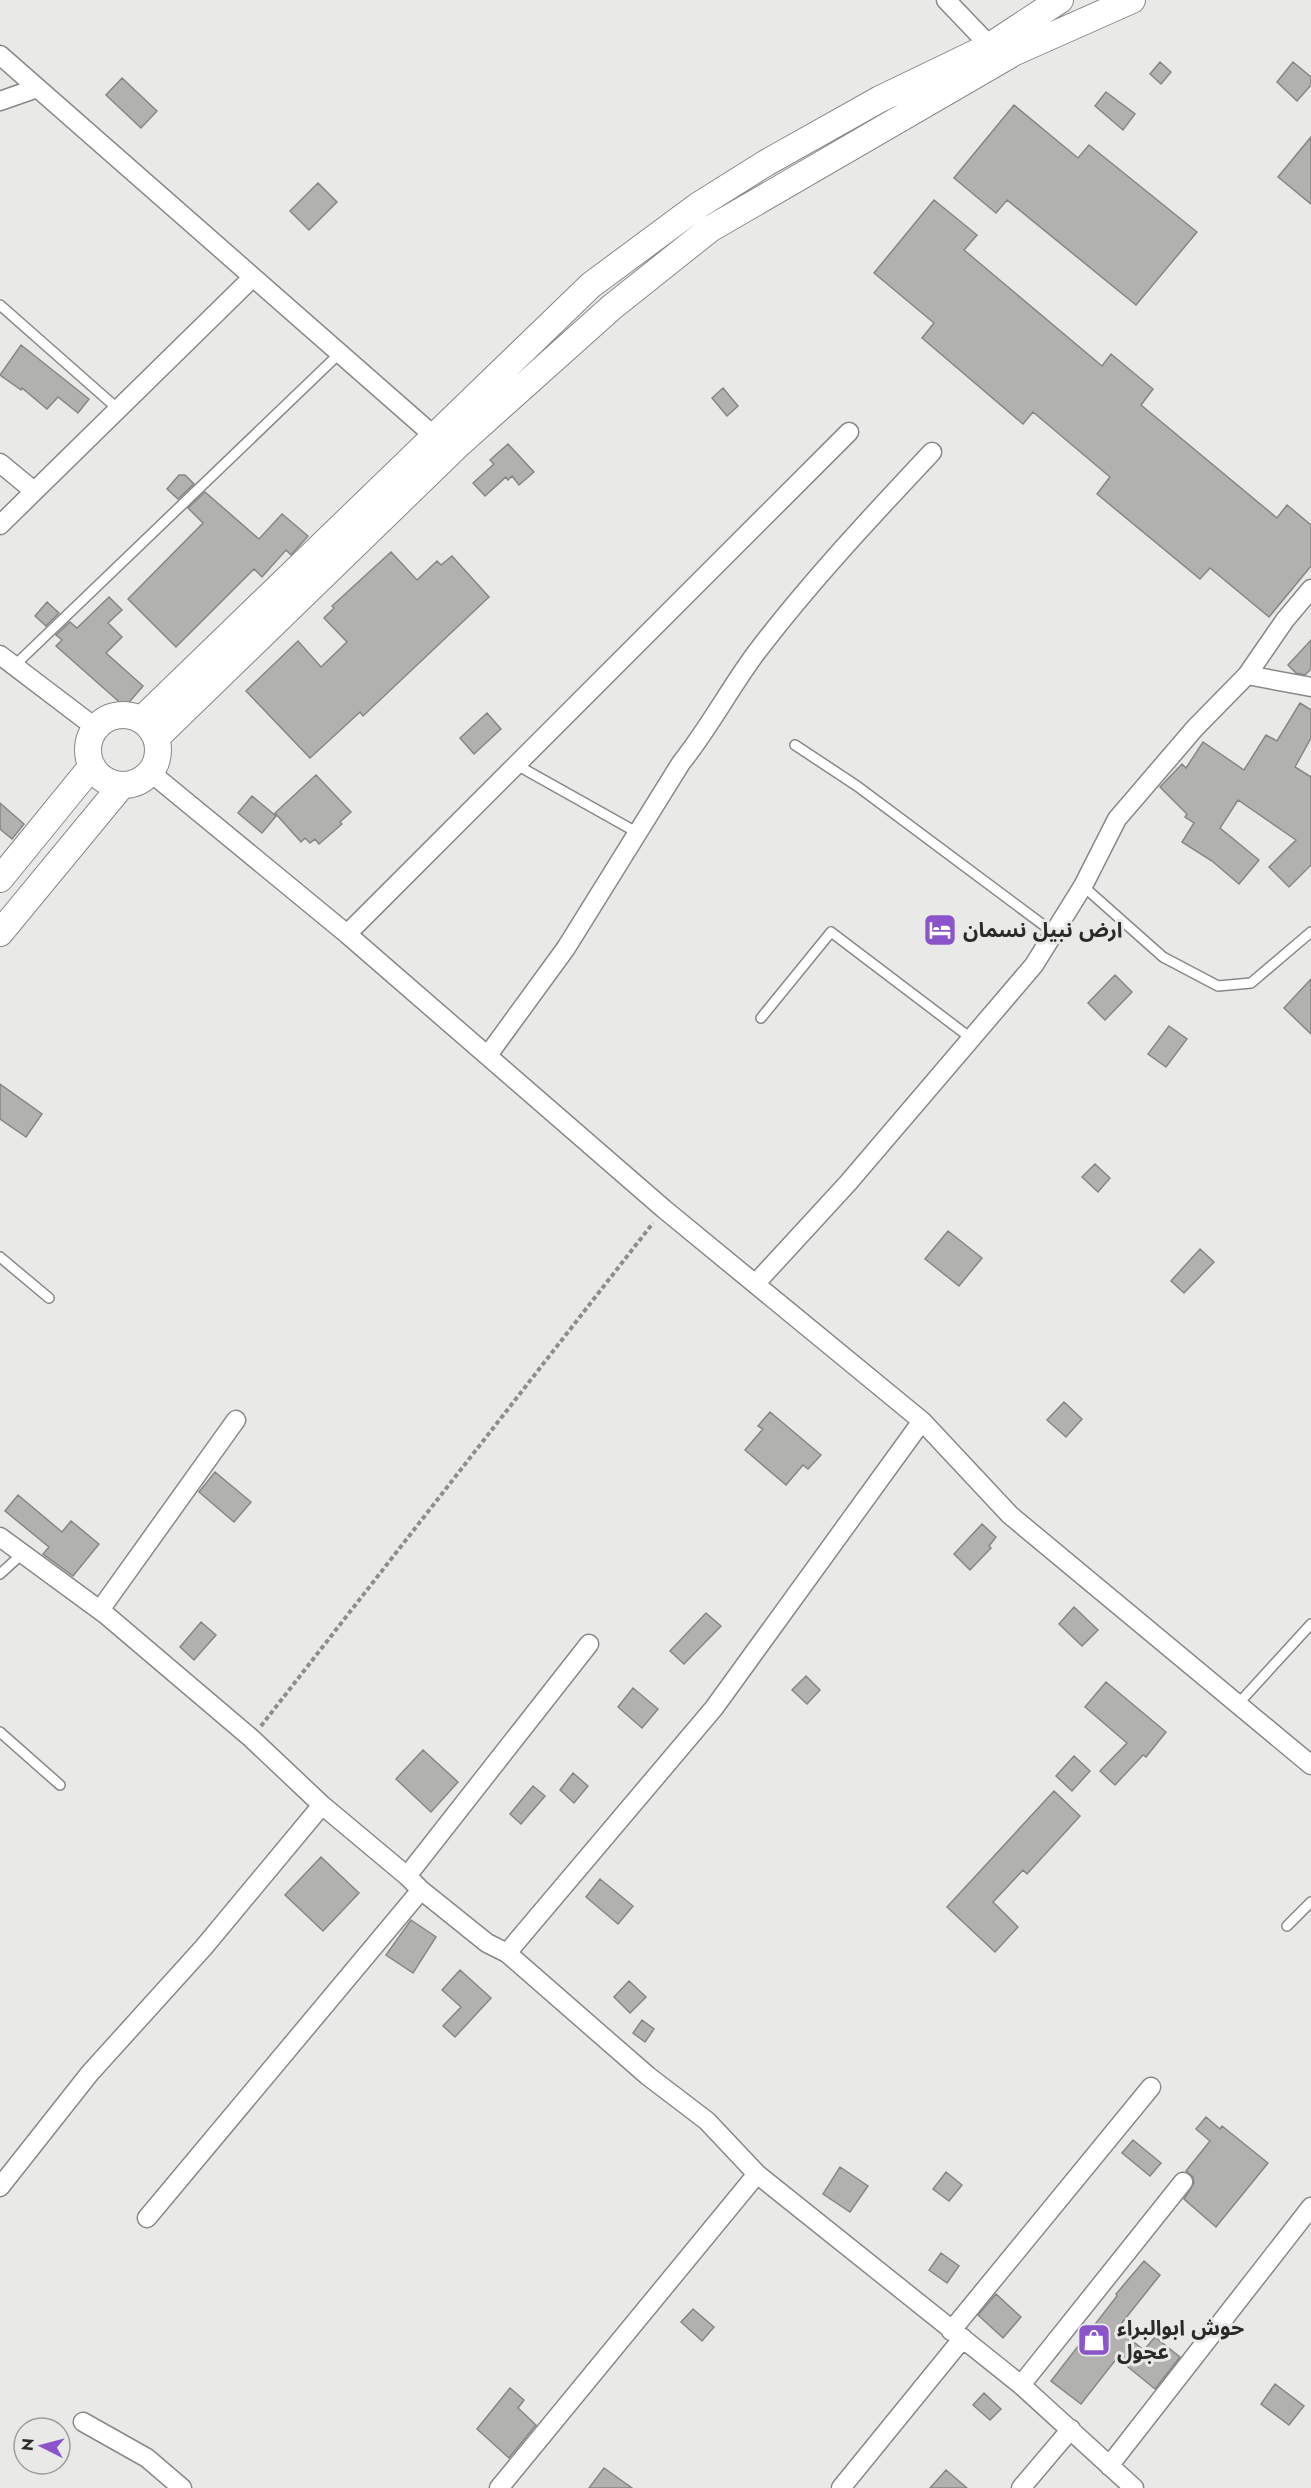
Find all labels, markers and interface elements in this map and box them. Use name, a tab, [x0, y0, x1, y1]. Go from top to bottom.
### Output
hotel icon: ارض نبيل نسمان	[922, 912, 958, 948]
place label: ارض نبيل نسمان	[963, 915, 1122, 945]
place label: حوش ابوالبراء عجول	[1117, 2313, 1244, 2367]
shop icon: حوش ابوالبراء عجول	[1076, 2322, 1112, 2358]
north arrow	[12, 2416, 72, 2476]
text: N	[15, 2437, 40, 2452]

